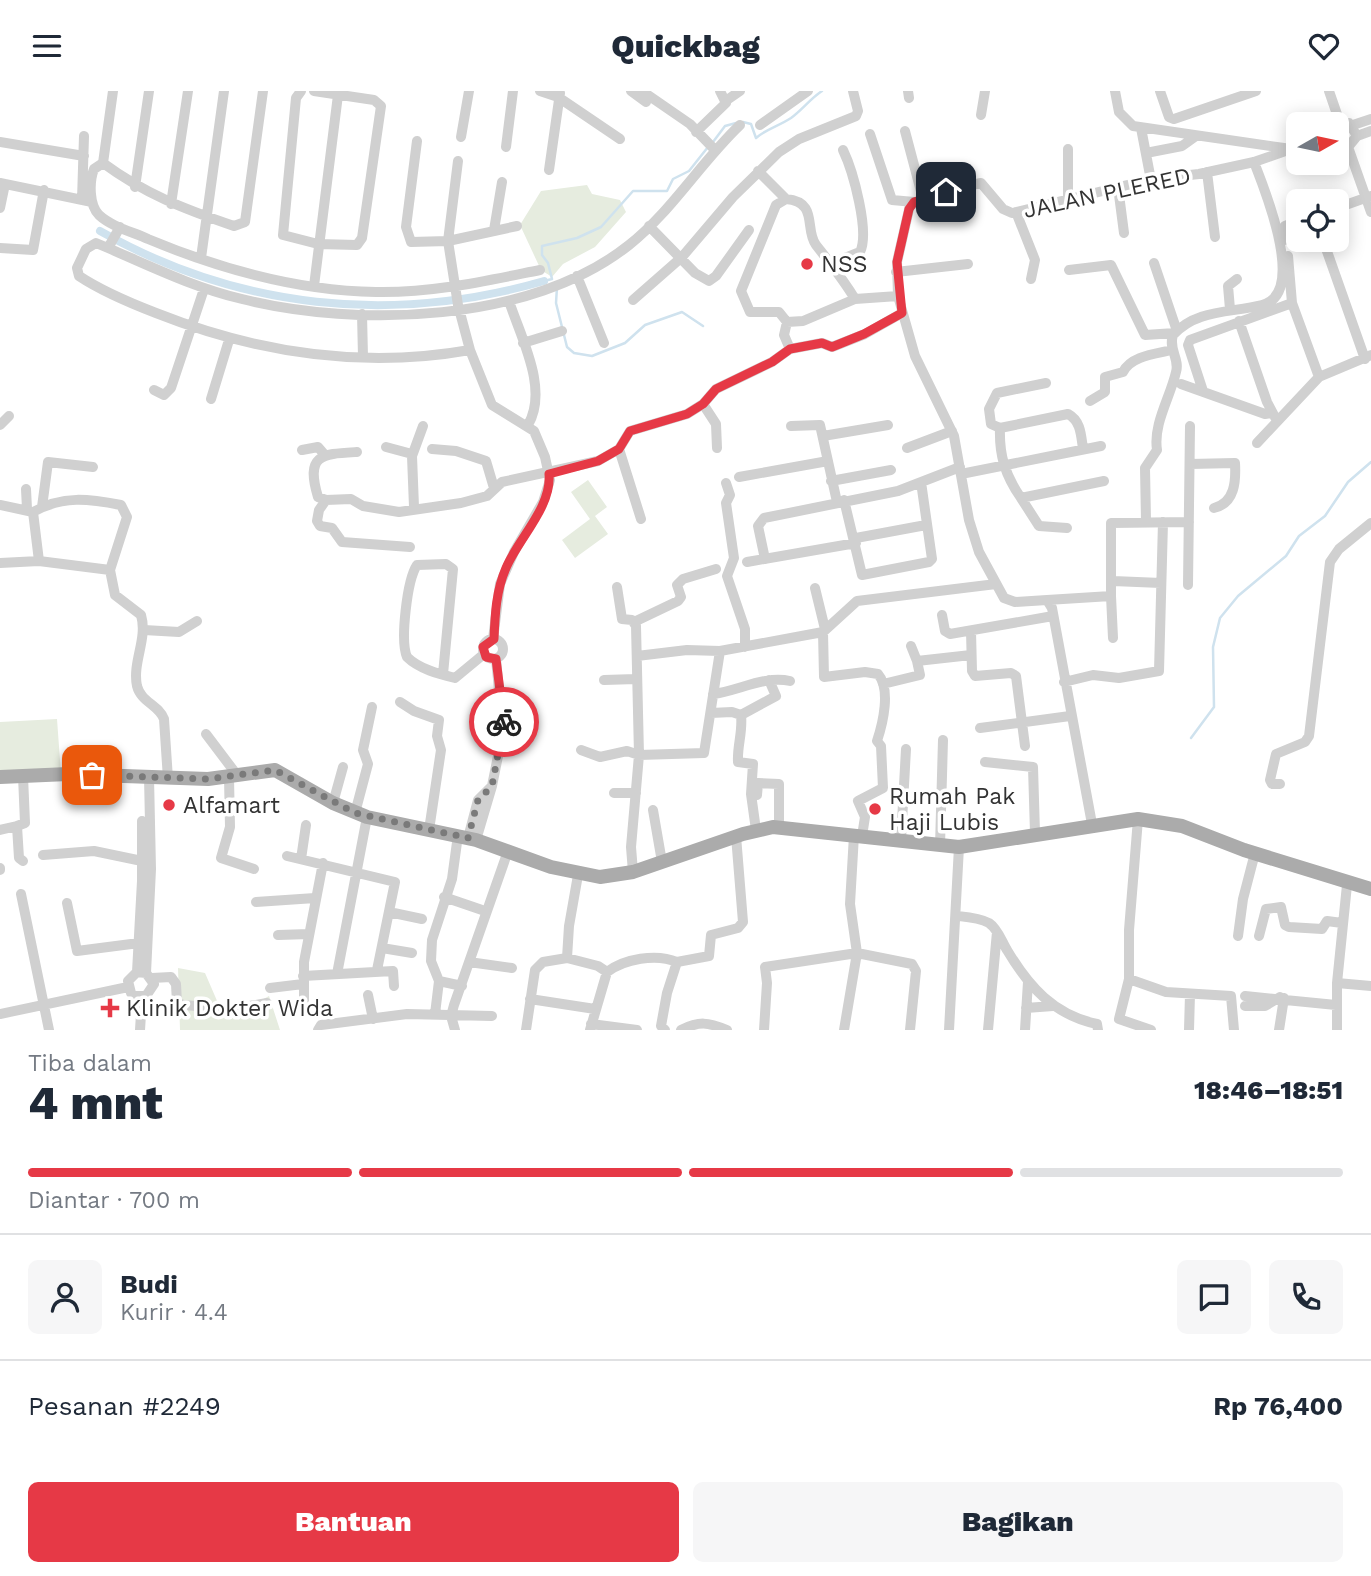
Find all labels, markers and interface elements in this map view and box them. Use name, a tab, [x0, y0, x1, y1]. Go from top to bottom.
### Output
icon: menu	[28, 27, 66, 65]
text: Quickbag	[611, 27, 760, 65]
icon: heart	[1305, 27, 1343, 65]
north arrow	[1286, 112, 1349, 175]
map controls	[1286, 112, 1349, 252]
pin	[916, 162, 976, 222]
street label: JALAN PLERED	[1021, 162, 1193, 224]
icon: home	[927, 173, 965, 211]
button: locate	[1286, 189, 1349, 252]
place label: NSS	[821, 251, 867, 278]
marker: NSS	[799, 256, 815, 272]
courier	[469, 687, 539, 757]
icon: bike	[485, 703, 523, 741]
pin	[62, 745, 122, 805]
icon: bag	[73, 756, 111, 794]
place label: Rumah Pak Haji Lubis	[889, 783, 1015, 836]
place label: Alfamart	[183, 792, 280, 819]
marker: Alfamart	[161, 797, 177, 813]
marker: Rumah Pak Haji Lubis	[867, 801, 883, 817]
place label: Klinik Dokter Wida	[126, 995, 333, 1022]
marker: Klinik Dokter Wida	[100, 998, 120, 1018]
text: Tiba dalam	[28, 1050, 152, 1077]
text: 18:46–18:51	[1194, 1075, 1343, 1105]
text: 4 mnt	[28, 1076, 163, 1130]
text: Diantar · 700 m	[28, 1187, 200, 1214]
button: person	[28, 1260, 102, 1334]
button: chat	[1177, 1260, 1251, 1334]
button: phone	[1269, 1260, 1343, 1334]
text: Budi	[120, 1269, 178, 1299]
text: Kurir · 4.4	[120, 1299, 228, 1326]
text: Pesanan #2249	[28, 1391, 221, 1421]
text: Rp 76,400	[1213, 1391, 1343, 1421]
button: Bantuan	[28, 1482, 679, 1562]
button: Bagikan	[693, 1482, 1343, 1562]

